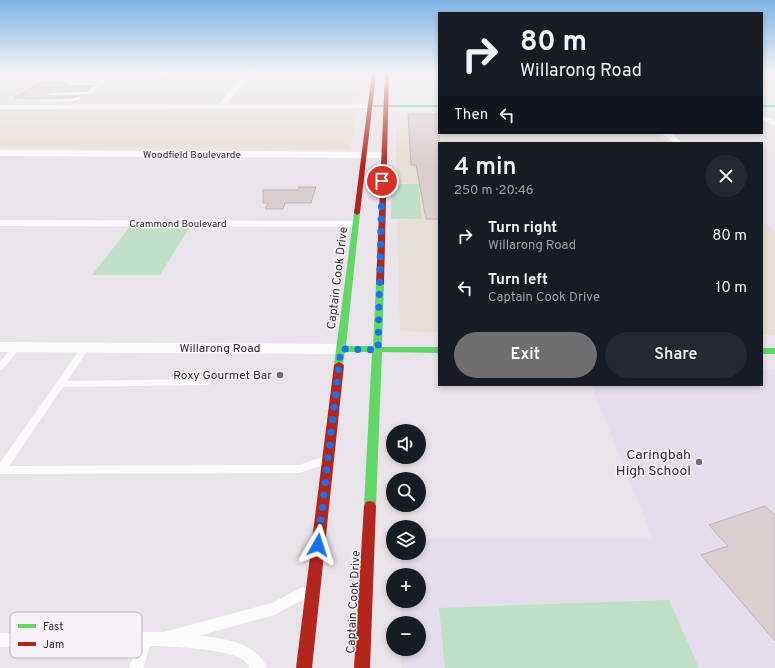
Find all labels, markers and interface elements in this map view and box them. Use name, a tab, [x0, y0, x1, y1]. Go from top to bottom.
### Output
text: 80 m	[520, 25, 587, 61]
icon: right	[454, 28, 506, 80]
text: Willarong Road	[520, 60, 642, 83]
icon: left	[496, 104, 518, 126]
text: Then	[454, 106, 488, 125]
street label: Woodfield Boulevarde	[143, 149, 241, 162]
text: 4 min	[454, 153, 516, 183]
button: close	[705, 155, 747, 197]
pin	[365, 164, 399, 198]
icon: arrive	[371, 170, 393, 192]
text: 250 m · 20:46	[454, 183, 534, 199]
street label: Crammond Boulevard	[129, 218, 227, 231]
text: Turn right	[488, 219, 557, 238]
icon: right	[454, 225, 476, 247]
street label: Captain Cook Drive	[324, 226, 352, 330]
text: 80 m	[712, 227, 747, 246]
text: Willarong Road	[488, 238, 576, 254]
text: Turn left	[488, 271, 548, 290]
icon: left	[454, 277, 476, 299]
text: 10 m	[716, 279, 747, 298]
text: Captain Cook Drive	[488, 290, 600, 306]
button: Exit	[454, 332, 597, 378]
button: Share	[605, 332, 747, 378]
street label: Willarong Road	[179, 341, 261, 357]
place label: Roxy Gourmet Bar	[173, 368, 272, 384]
marker: Roxy Gourmet Bar	[275, 370, 285, 380]
map controls	[386, 424, 426, 656]
button: sound	[386, 424, 426, 464]
place label: Caringbah High School	[616, 447, 691, 480]
marker: Caringbah High School	[694, 457, 704, 467]
button: search	[386, 472, 426, 512]
button: layers	[386, 520, 426, 560]
position arrow	[297, 524, 339, 566]
street label: Captain Cook Drive	[343, 550, 365, 654]
button: +	[386, 568, 426, 608]
legend	[10, 612, 142, 658]
button: −	[386, 616, 426, 656]
text: Fast	[43, 620, 63, 634]
text: Jam	[43, 638, 64, 652]

